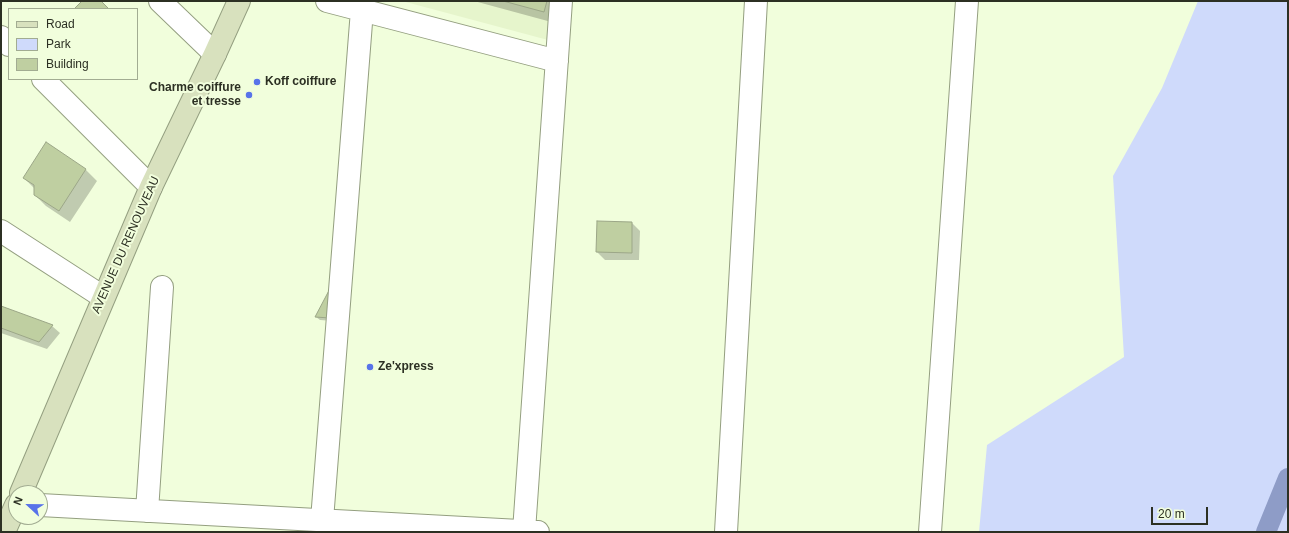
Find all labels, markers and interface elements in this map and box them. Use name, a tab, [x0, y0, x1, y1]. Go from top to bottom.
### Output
legend	[8, 8, 138, 80]
text: Road	[46, 17, 75, 31]
text: Park	[46, 37, 71, 51]
text: Building	[46, 57, 89, 71]
place label: Koff coiffure	[265, 75, 336, 89]
marker: Koff coiffure	[252, 77, 262, 87]
place label: Charme coiffure et tresse	[149, 81, 241, 109]
marker: Charme coiffure et tresse	[244, 90, 254, 100]
street label: AVENUE DU RENOUVEAU	[89, 174, 163, 316]
place label: Ze'xpress	[378, 360, 434, 374]
marker: Ze'xpress	[365, 362, 375, 372]
north arrow	[8, 485, 48, 525]
text: N	[11, 495, 25, 507]
scale bar	[1153, 499, 1210, 525]
text: 20 m	[1158, 507, 1185, 521]

